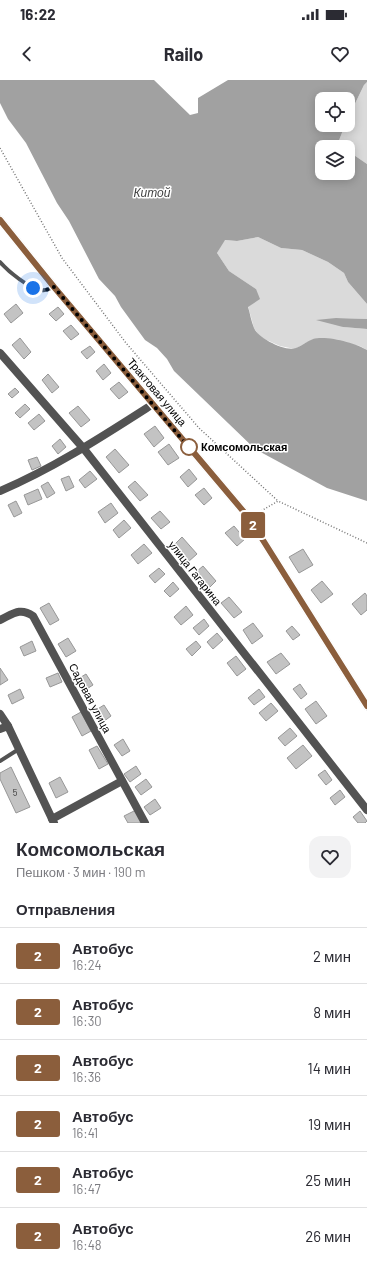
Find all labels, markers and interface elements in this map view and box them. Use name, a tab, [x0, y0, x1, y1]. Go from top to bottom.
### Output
text: 16:22	[20, 5, 56, 23]
icon: back	[16, 43, 38, 65]
text: Railo	[164, 43, 203, 65]
icon: heart	[329, 43, 351, 65]
map controls	[315, 92, 355, 180]
button: locate	[315, 92, 355, 132]
button: layers	[315, 140, 355, 180]
water label: Китой	[134, 185, 171, 199]
your location	[23, 278, 43, 298]
street label: Трактовая улица	[125, 355, 190, 429]
marker: Комсомольская	[180, 438, 198, 456]
place label: Комсомольская	[201, 440, 287, 453]
line badge: 2	[240, 512, 266, 538]
text: 2	[249, 516, 257, 533]
street label: улица Гагарина	[166, 538, 225, 608]
street label: Садовая улица	[67, 661, 115, 736]
house number: 5	[13, 787, 18, 798]
button: heart	[309, 836, 351, 878]
text: Комсомольская	[16, 837, 165, 860]
text: Пешком · 3 мин · 190 m	[16, 864, 146, 880]
text: Отправления	[16, 900, 115, 918]
text: Автобус	[72, 939, 134, 957]
text: 2	[34, 947, 42, 964]
text: 2 мин	[313, 947, 351, 965]
text: 16:24	[72, 957, 102, 973]
text: Автобус	[72, 995, 134, 1013]
text: 2	[34, 1003, 42, 1020]
text: 8 мин	[313, 1003, 351, 1021]
text: 16:30	[72, 1013, 102, 1029]
text: Автобус	[72, 1051, 134, 1069]
text: 2	[34, 1059, 42, 1076]
text: 14 мин	[308, 1059, 351, 1077]
text: 16:36	[72, 1069, 101, 1085]
text: Автобус	[72, 1107, 134, 1125]
text: 2	[34, 1115, 42, 1132]
text: 19 мин	[308, 1115, 351, 1133]
text: 16:41	[72, 1125, 98, 1141]
text: Автобус	[72, 1163, 134, 1181]
text: 2	[34, 1171, 42, 1188]
text: 25 мин	[305, 1171, 351, 1189]
text: 16:47	[72, 1181, 101, 1197]
text: Автобус	[72, 1219, 134, 1237]
text: 2	[34, 1227, 42, 1244]
text: 26 мин	[305, 1227, 351, 1245]
text: 16:48	[72, 1237, 102, 1253]

